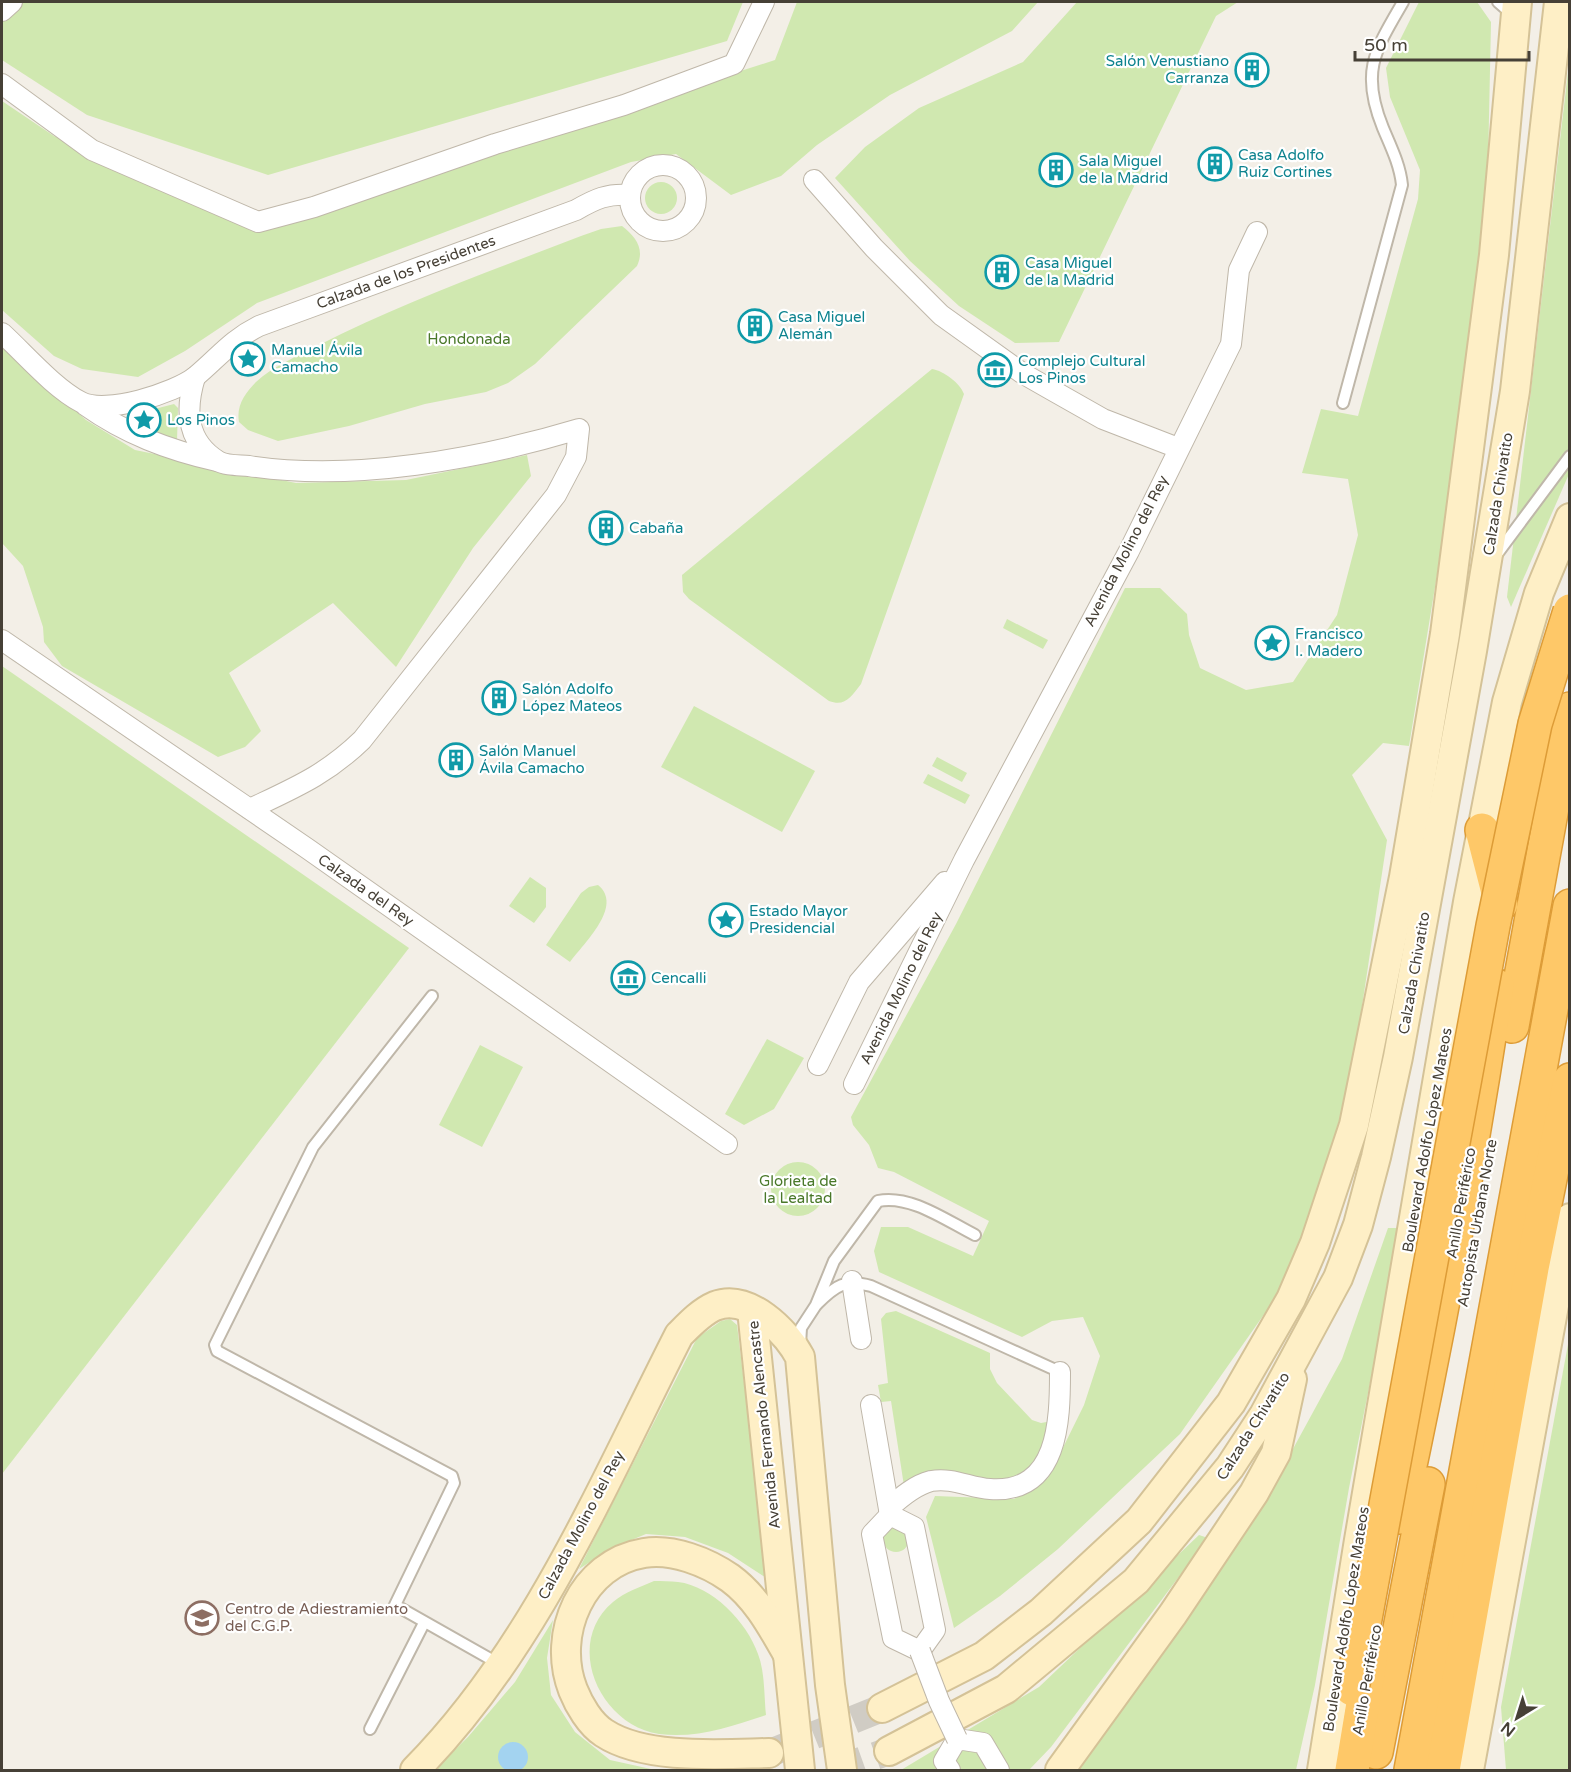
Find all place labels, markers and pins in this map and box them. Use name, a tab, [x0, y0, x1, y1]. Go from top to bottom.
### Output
place label: Salón Venustiano Carranza	[1106, 52, 1229, 87]
building icon: Salón Venustiano Carranza	[1234, 52, 1270, 88]
building icon: Casa Adolfo Ruiz Cortines	[1197, 146, 1233, 182]
place label: Casa Adolfo Ruiz Cortines	[1238, 146, 1332, 181]
building icon: Sala Miguel de la Madrid	[1038, 152, 1074, 188]
place label: Sala Miguel de la Madrid	[1079, 152, 1168, 187]
building icon: Casa Miguel de la Madrid	[984, 254, 1020, 290]
place label: Casa Miguel de la Madrid	[1025, 254, 1114, 289]
building icon: Casa Miguel Alemán	[737, 308, 773, 344]
place label: Casa Miguel Alemán	[778, 308, 865, 343]
place icon: Manuel Ávila Camacho	[230, 341, 266, 377]
place label: Manuel Ávila Camacho	[271, 341, 363, 376]
museum icon: Complejo Cultural Los Pinos	[977, 352, 1013, 388]
place label: Complejo Cultural Los Pinos	[1018, 352, 1146, 387]
place icon: Los Pinos	[126, 402, 162, 438]
place label: Los Pinos	[167, 411, 235, 429]
building icon: Cabaña	[588, 510, 624, 546]
place label: Cabaña	[629, 519, 683, 537]
place icon: Francisco I. Madero	[1254, 625, 1290, 661]
place label: Francisco I. Madero	[1295, 625, 1363, 660]
building icon: Salón Adolfo López Mateos	[481, 680, 517, 716]
place label: Salón Adolfo López Mateos	[522, 680, 622, 715]
building icon: Salón Manuel Ávila Camacho	[438, 742, 474, 778]
place label: Salón Manuel Ávila Camacho	[479, 742, 585, 777]
place icon: Estado Mayor Presidencial	[708, 902, 744, 938]
place label: Estado Mayor Presidencial	[749, 902, 848, 937]
museum icon: Cencalli	[610, 960, 646, 996]
place label: Cencalli	[651, 969, 706, 987]
school or university icon: Centro de Adiestramiento del C.G.P.	[184, 1600, 220, 1636]
place label: Centro de Adiestramiento del C.G.P.	[225, 1600, 408, 1635]

